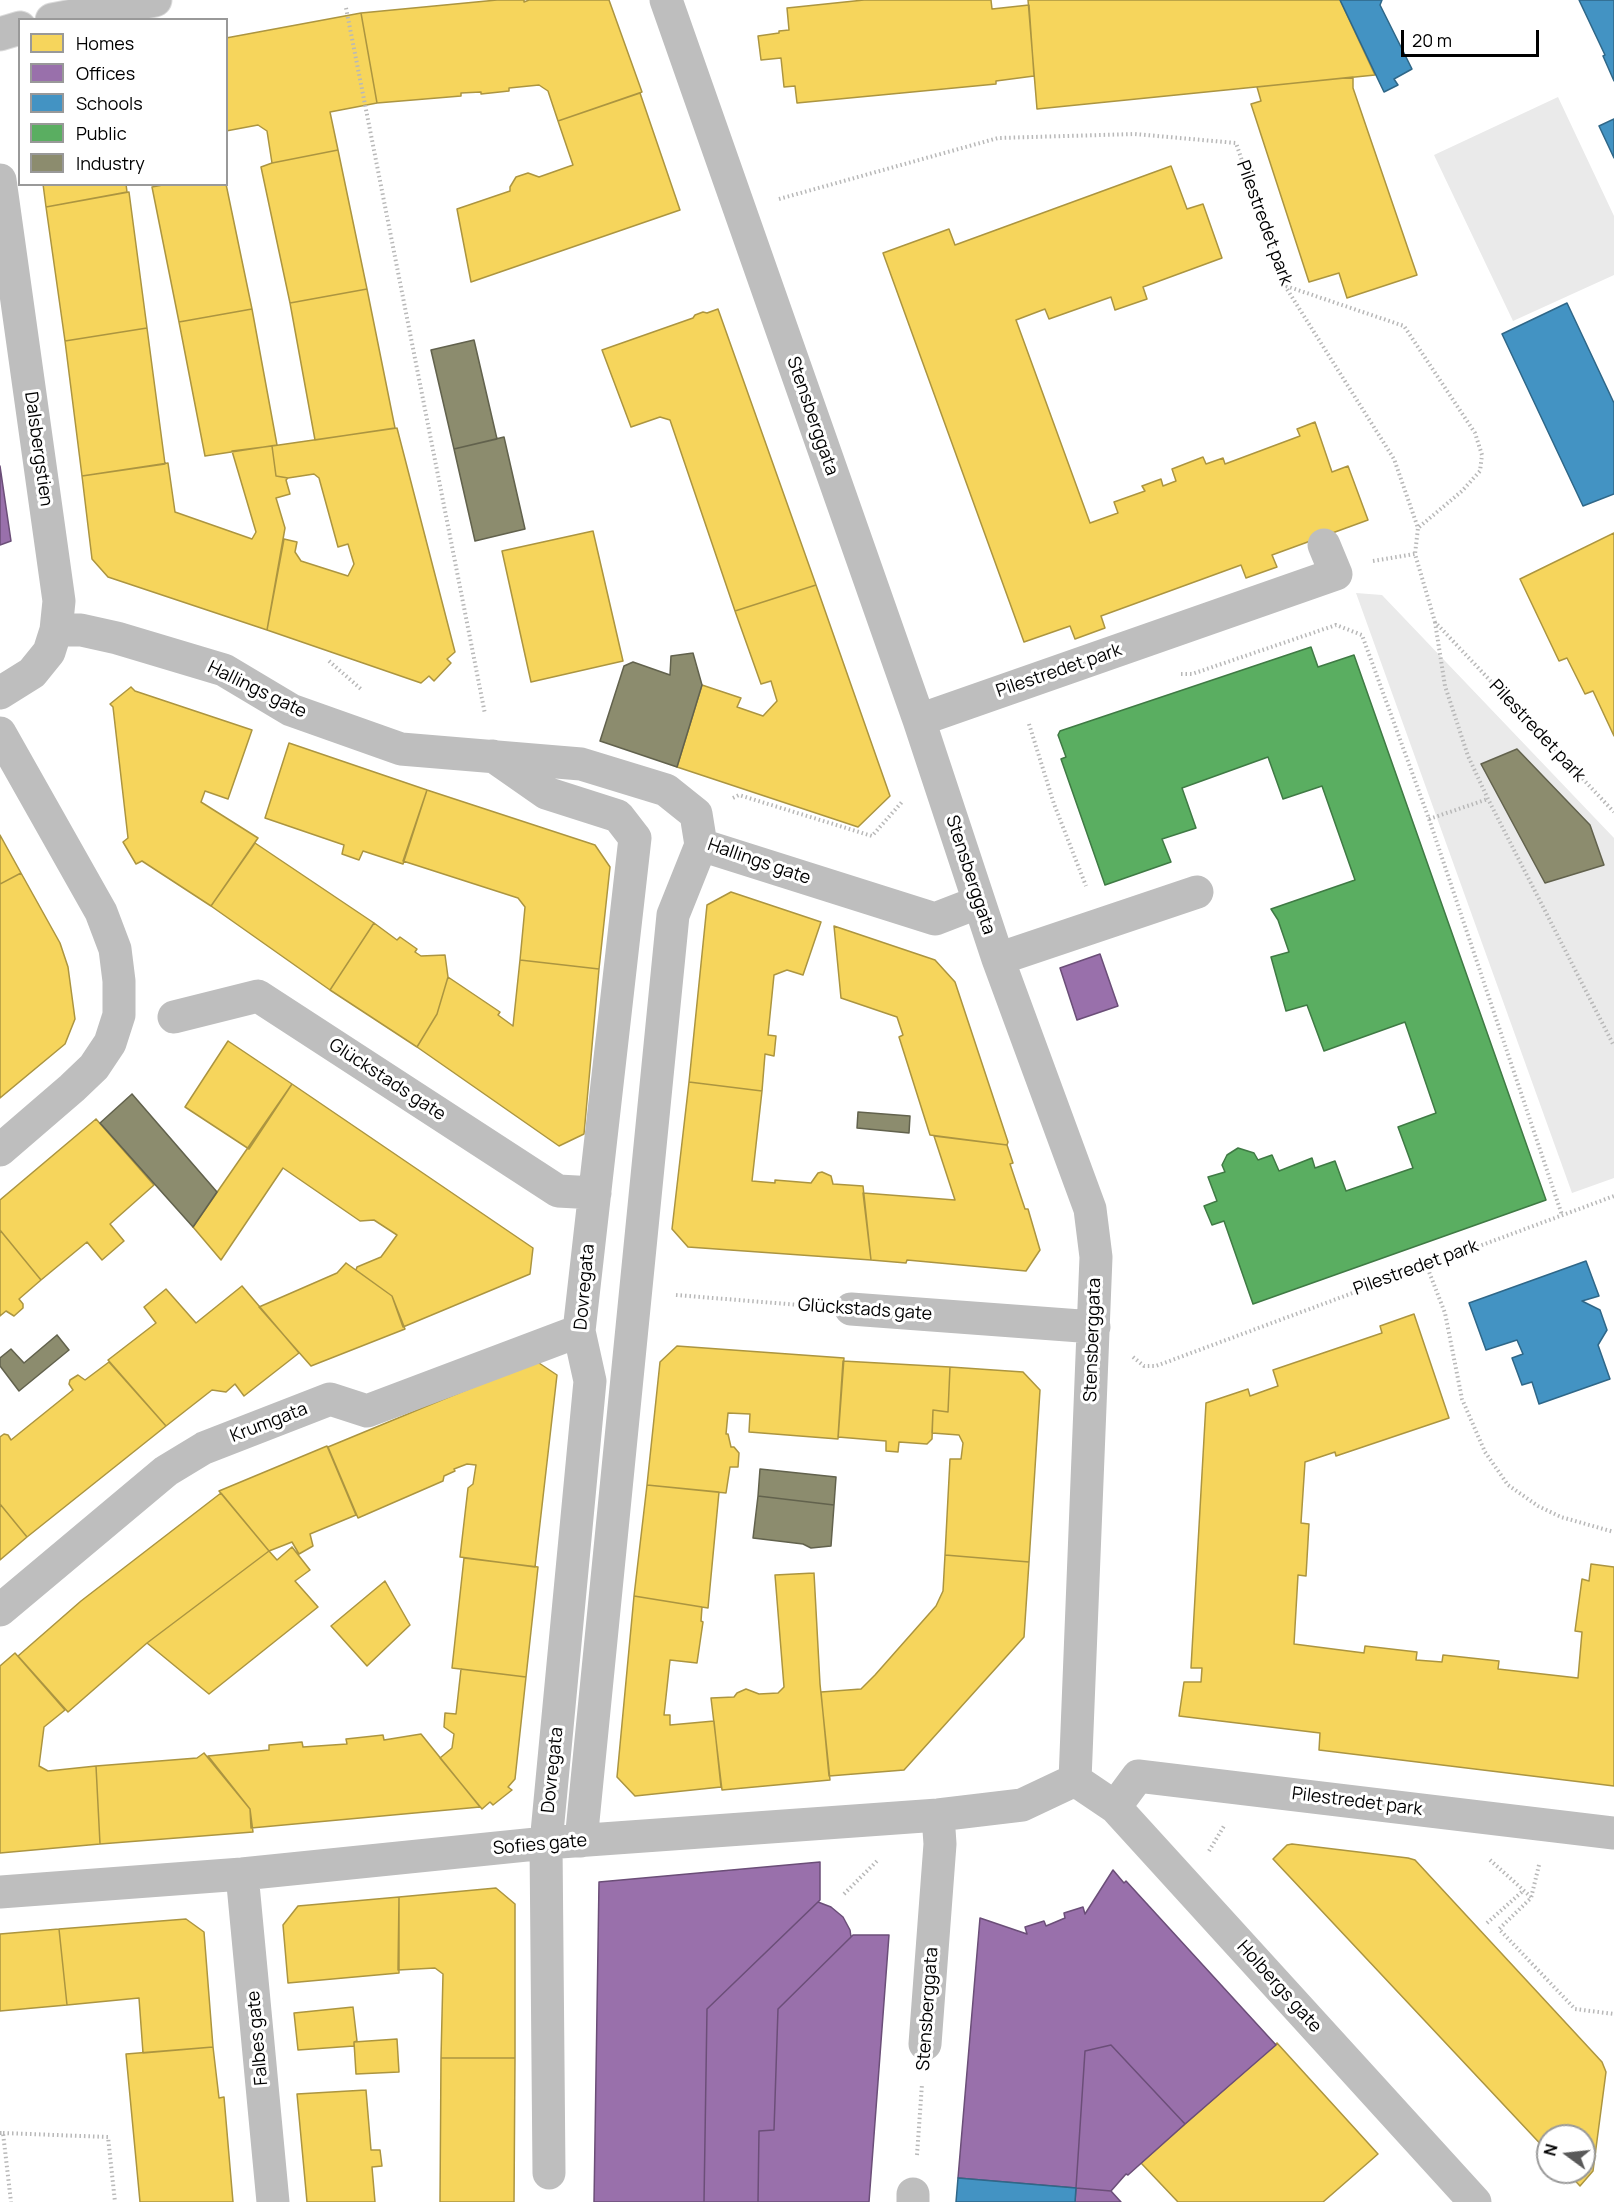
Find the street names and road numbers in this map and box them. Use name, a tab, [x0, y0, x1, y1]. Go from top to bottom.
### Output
street label: Pilestredet park	[1231, 158, 1297, 288]
street label: Stensberggata	[782, 354, 842, 478]
street label: Dalsbergstien	[19, 390, 57, 508]
street label: Pilestredet park	[993, 639, 1125, 703]
street label: Hallings gate	[204, 657, 310, 723]
street label: Pilestredet park	[1484, 676, 1590, 786]
street label: Stensberggata	[941, 813, 999, 937]
street label: Hallings gate	[705, 834, 813, 890]
street label: Glückstads gate	[325, 1034, 449, 1126]
street label: Pilestredet park	[1351, 1235, 1481, 1301]
street label: Dovregata	[570, 1243, 600, 1331]
street label: Stensberggata	[1080, 1278, 1106, 1402]
street label: Glückstads gate	[797, 1295, 933, 1325]
street label: Krumgata	[227, 1398, 311, 1448]
street label: Dovregata	[538, 1726, 568, 1814]
street label: Pilestredet park	[1290, 1783, 1424, 1821]
street label: Sofies gate	[492, 1830, 588, 1860]
street label: Holbergs gate	[1232, 1937, 1326, 2037]
street label: Stensberggata	[913, 1946, 943, 2072]
street label: Falbes gate	[243, 1990, 273, 2086]

